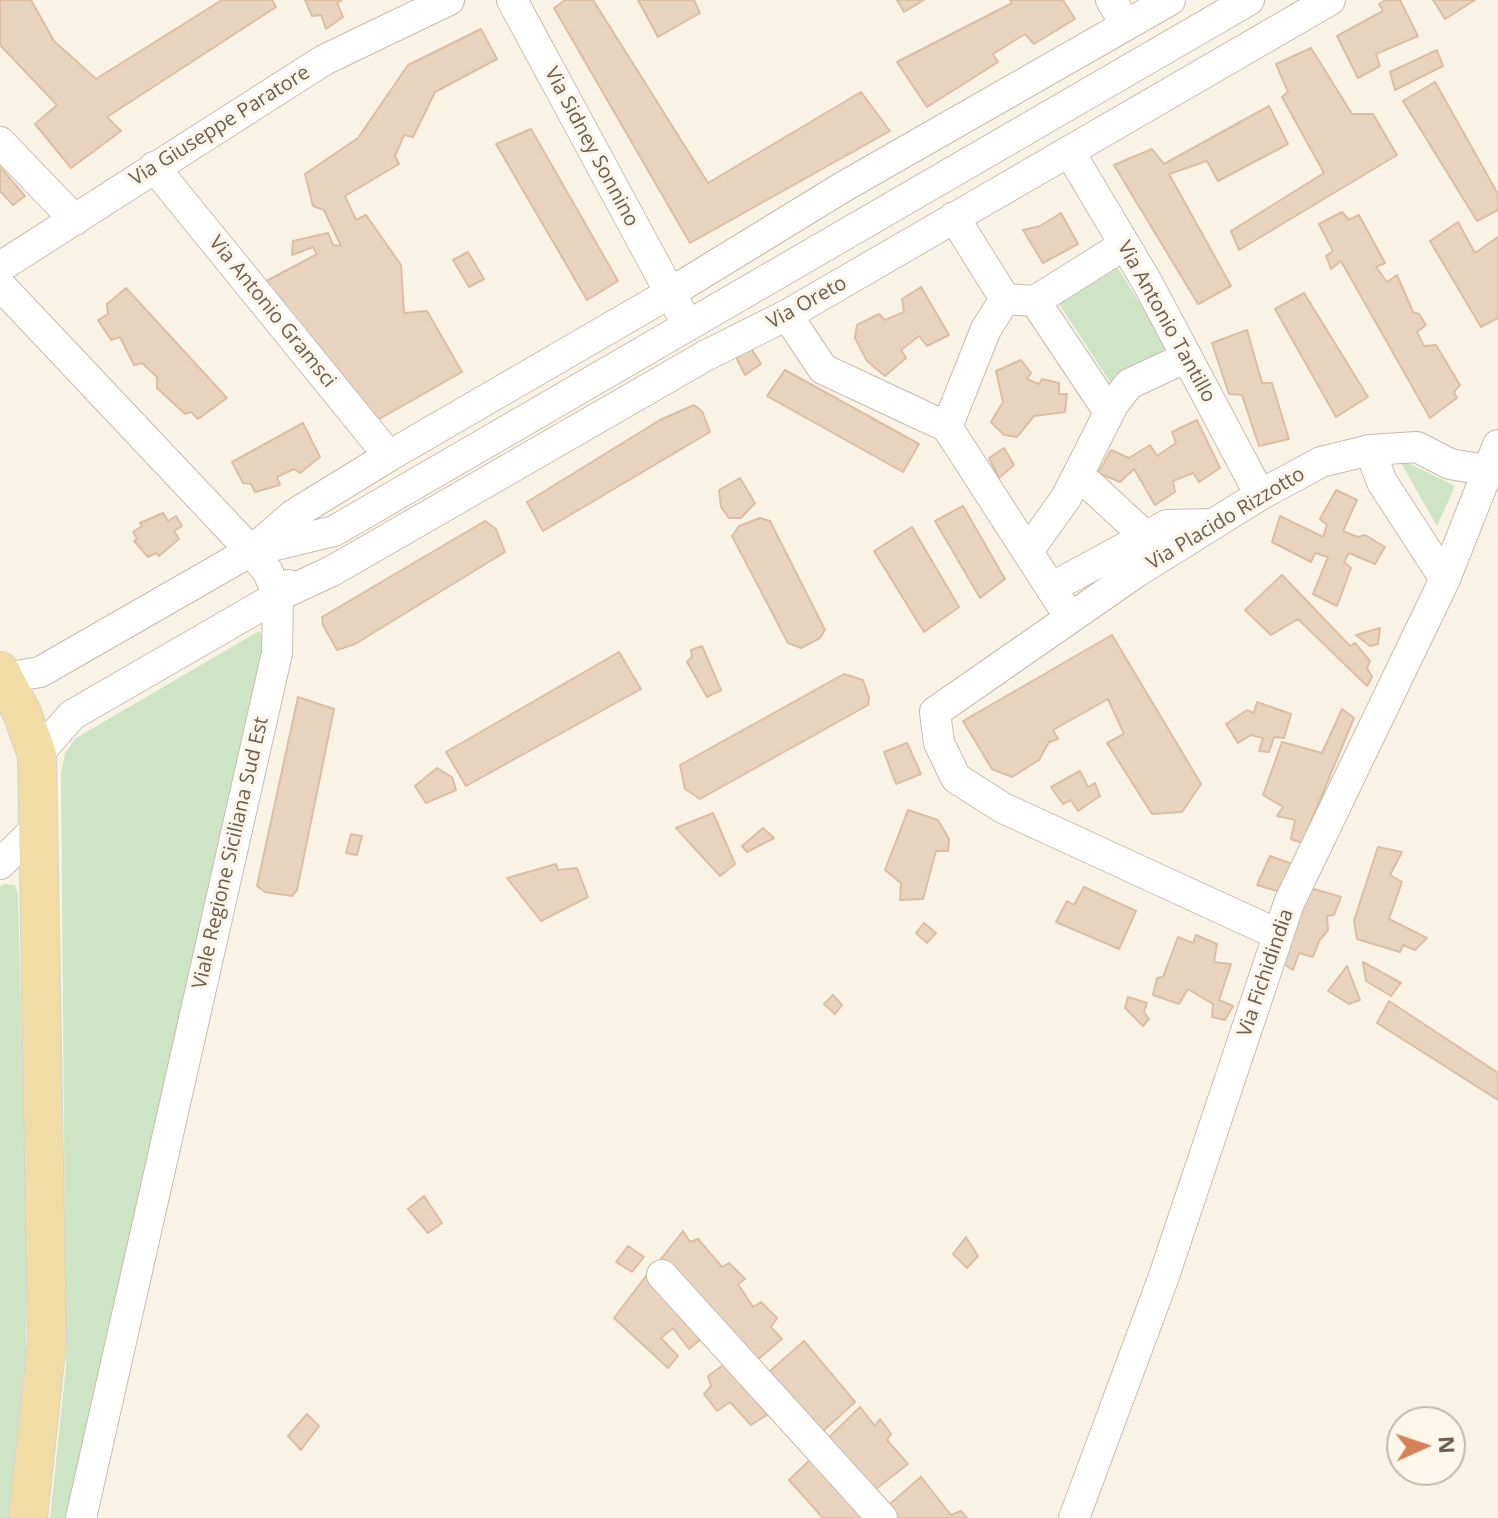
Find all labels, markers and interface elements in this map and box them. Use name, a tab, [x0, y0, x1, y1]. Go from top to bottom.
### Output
street label: Via Giuseppe Paratore	[126, 61, 314, 191]
street label: Via Sidney Sonnino	[539, 63, 643, 231]
street label: Via Antonio Gramsci	[203, 231, 341, 393]
street label: Via Antonio Tantillo	[1112, 237, 1220, 407]
street label: Via Oreto	[763, 271, 851, 335]
street label: Via Placido Rizzotto	[1143, 462, 1309, 576]
street label: Viale Regione Siciliana Sud Est	[188, 715, 274, 991]
street label: Via Fichidindia	[1233, 906, 1299, 1040]
north arrow	[1386, 1406, 1466, 1486]
text: N	[1433, 1435, 1463, 1455]

